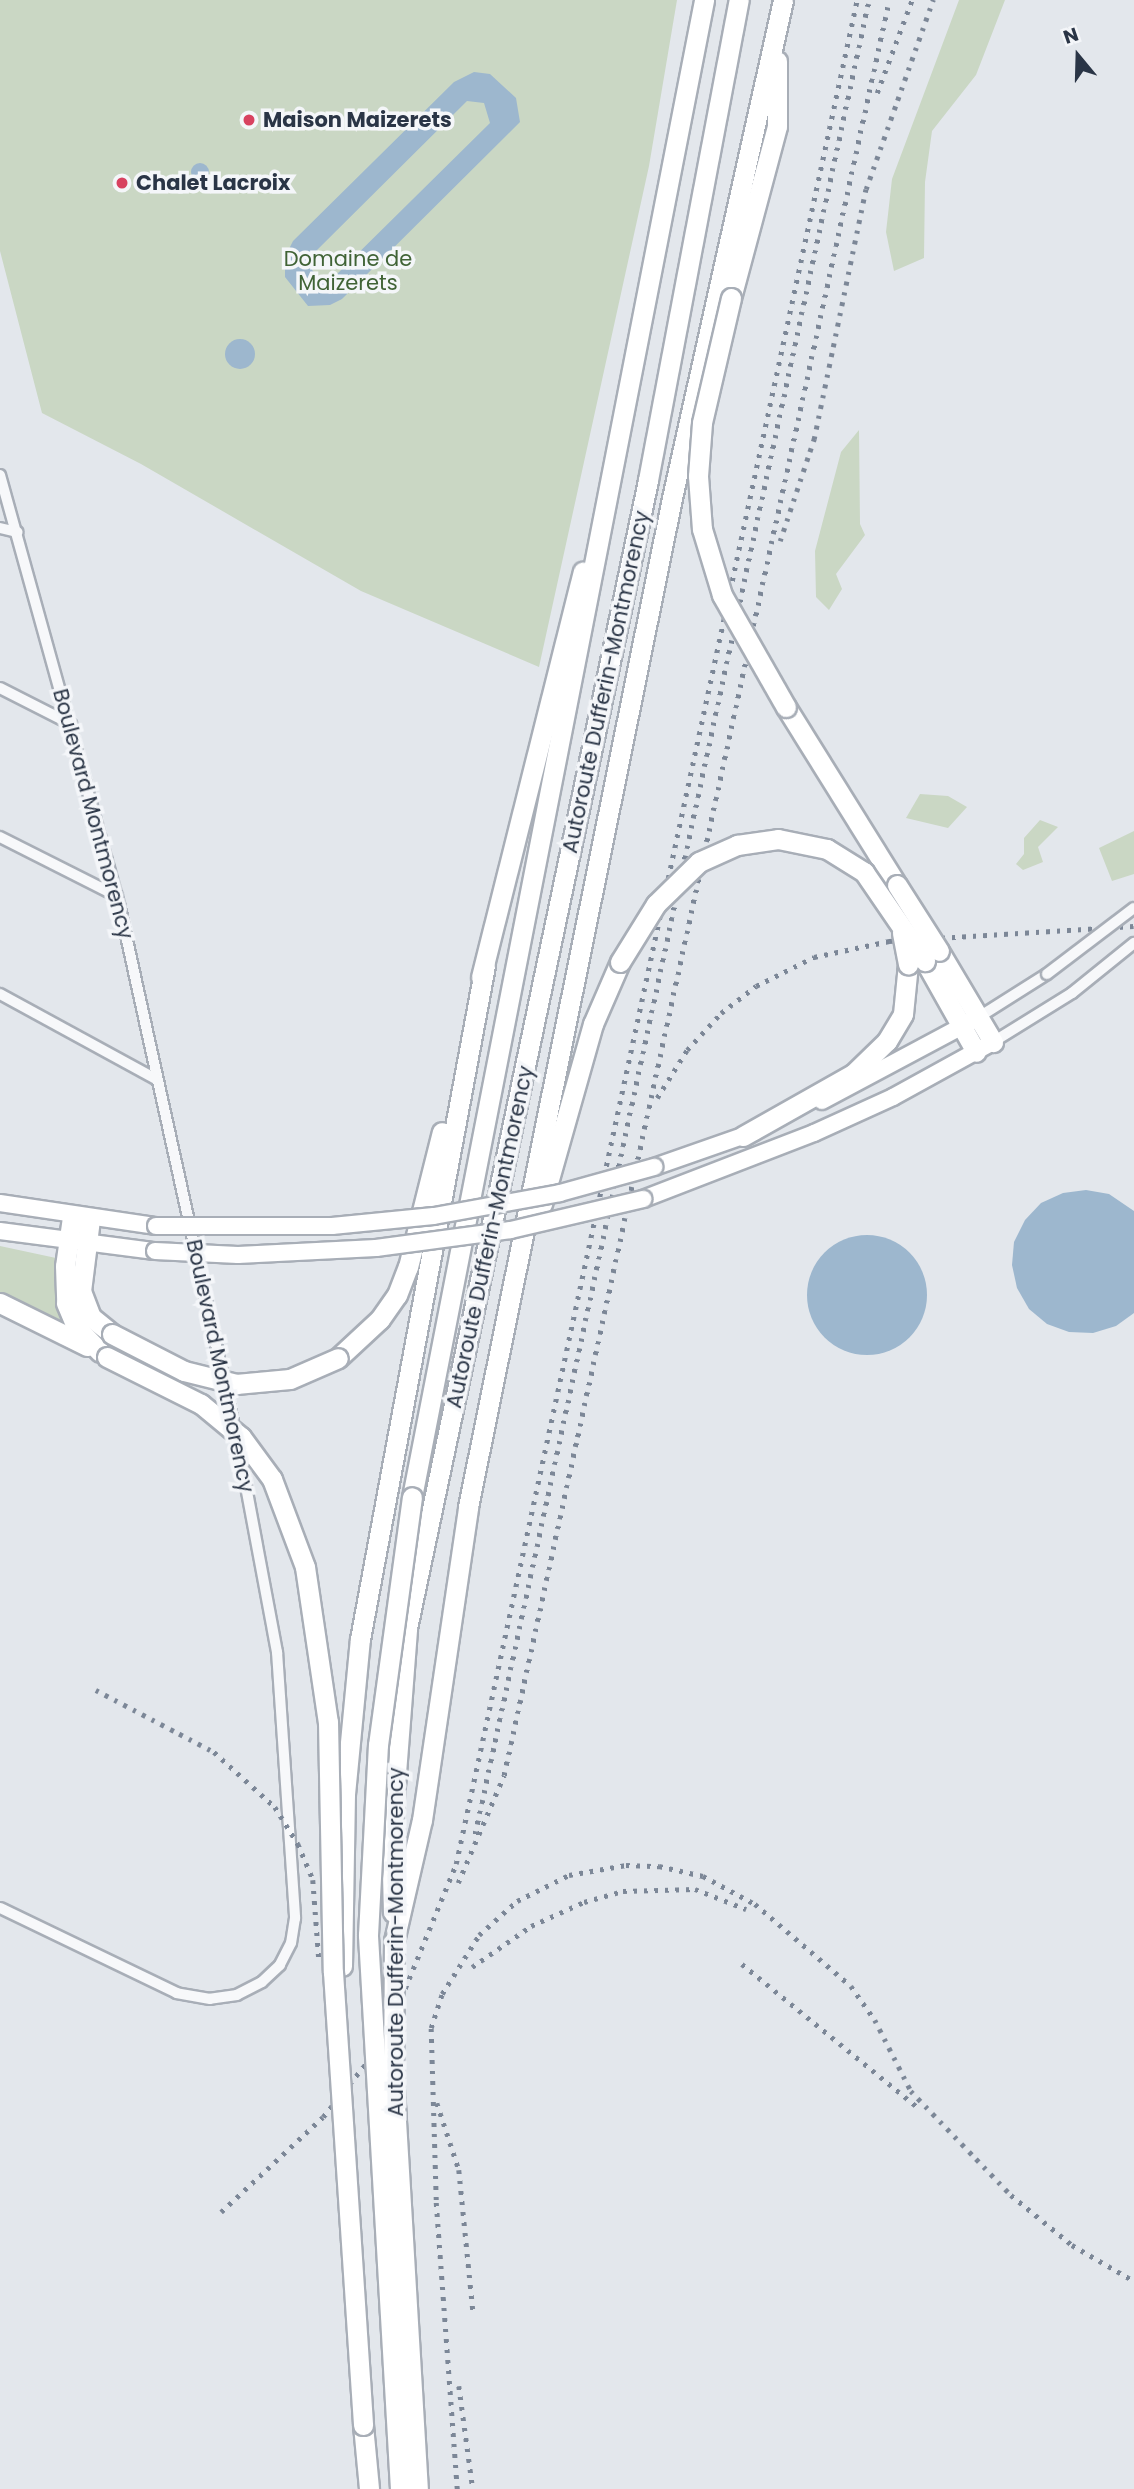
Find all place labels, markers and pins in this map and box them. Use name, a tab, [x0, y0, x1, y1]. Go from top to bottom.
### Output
place label: Maison Maizerets	[263, 107, 452, 133]
marker: Maison Maizerets	[241, 112, 257, 128]
place label: Chalet Lacroix	[136, 170, 290, 196]
marker: Chalet Lacroix	[114, 175, 130, 191]

